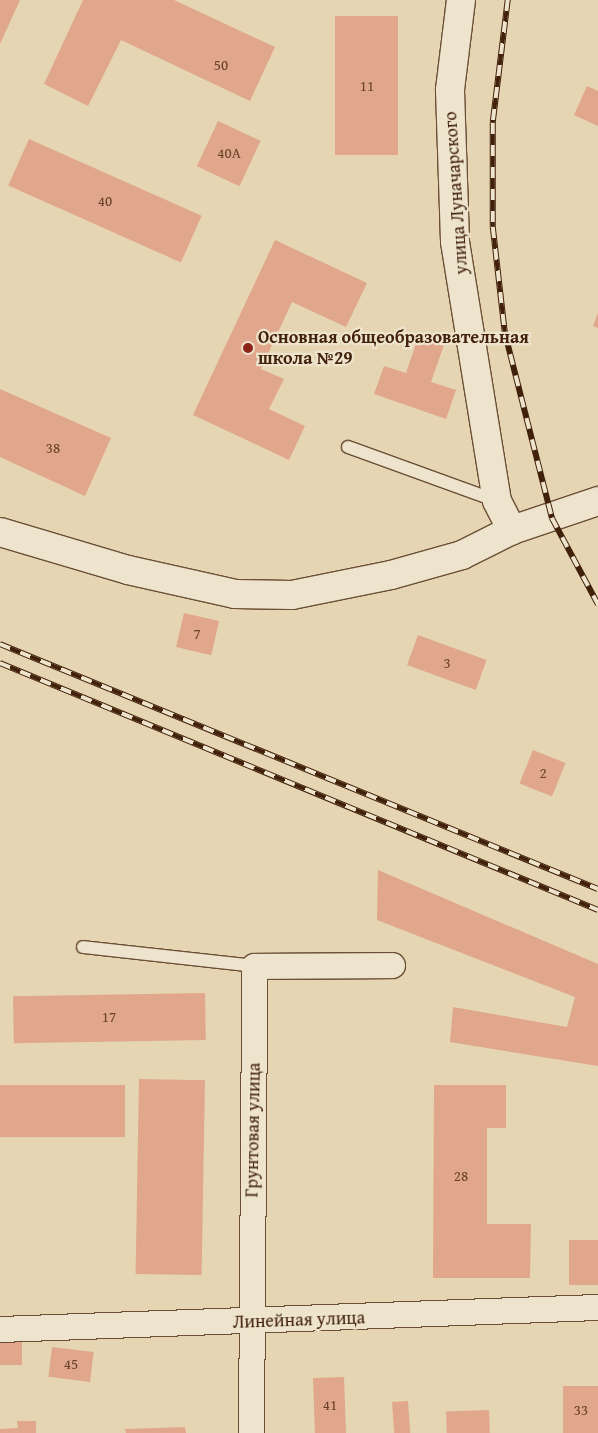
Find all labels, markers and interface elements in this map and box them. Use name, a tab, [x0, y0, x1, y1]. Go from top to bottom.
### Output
house number: 50	[214, 56, 228, 74]
house number: 11	[360, 77, 374, 95]
street label: улица Луначарского	[440, 111, 472, 275]
house number: 40А	[217, 144, 241, 162]
house number: 40	[98, 192, 112, 210]
place label: Основная общеобразовательная школа №29	[258, 327, 529, 369]
marker: Основная общеобразовательная школа №29	[242, 342, 254, 354]
house number: 38	[46, 439, 60, 457]
house number: 7	[193, 625, 201, 643]
house number: 3	[443, 654, 451, 672]
house number: 2	[539, 764, 547, 782]
house number: 17	[102, 1008, 116, 1026]
street label: Грунтовая улица	[241, 1062, 265, 1198]
house number: 28	[454, 1167, 468, 1185]
street label: Линейная улица	[232, 1307, 366, 1333]
house number: 45	[64, 1355, 78, 1373]
house number: 41	[323, 1396, 337, 1414]
house number: 33	[574, 1401, 588, 1419]

